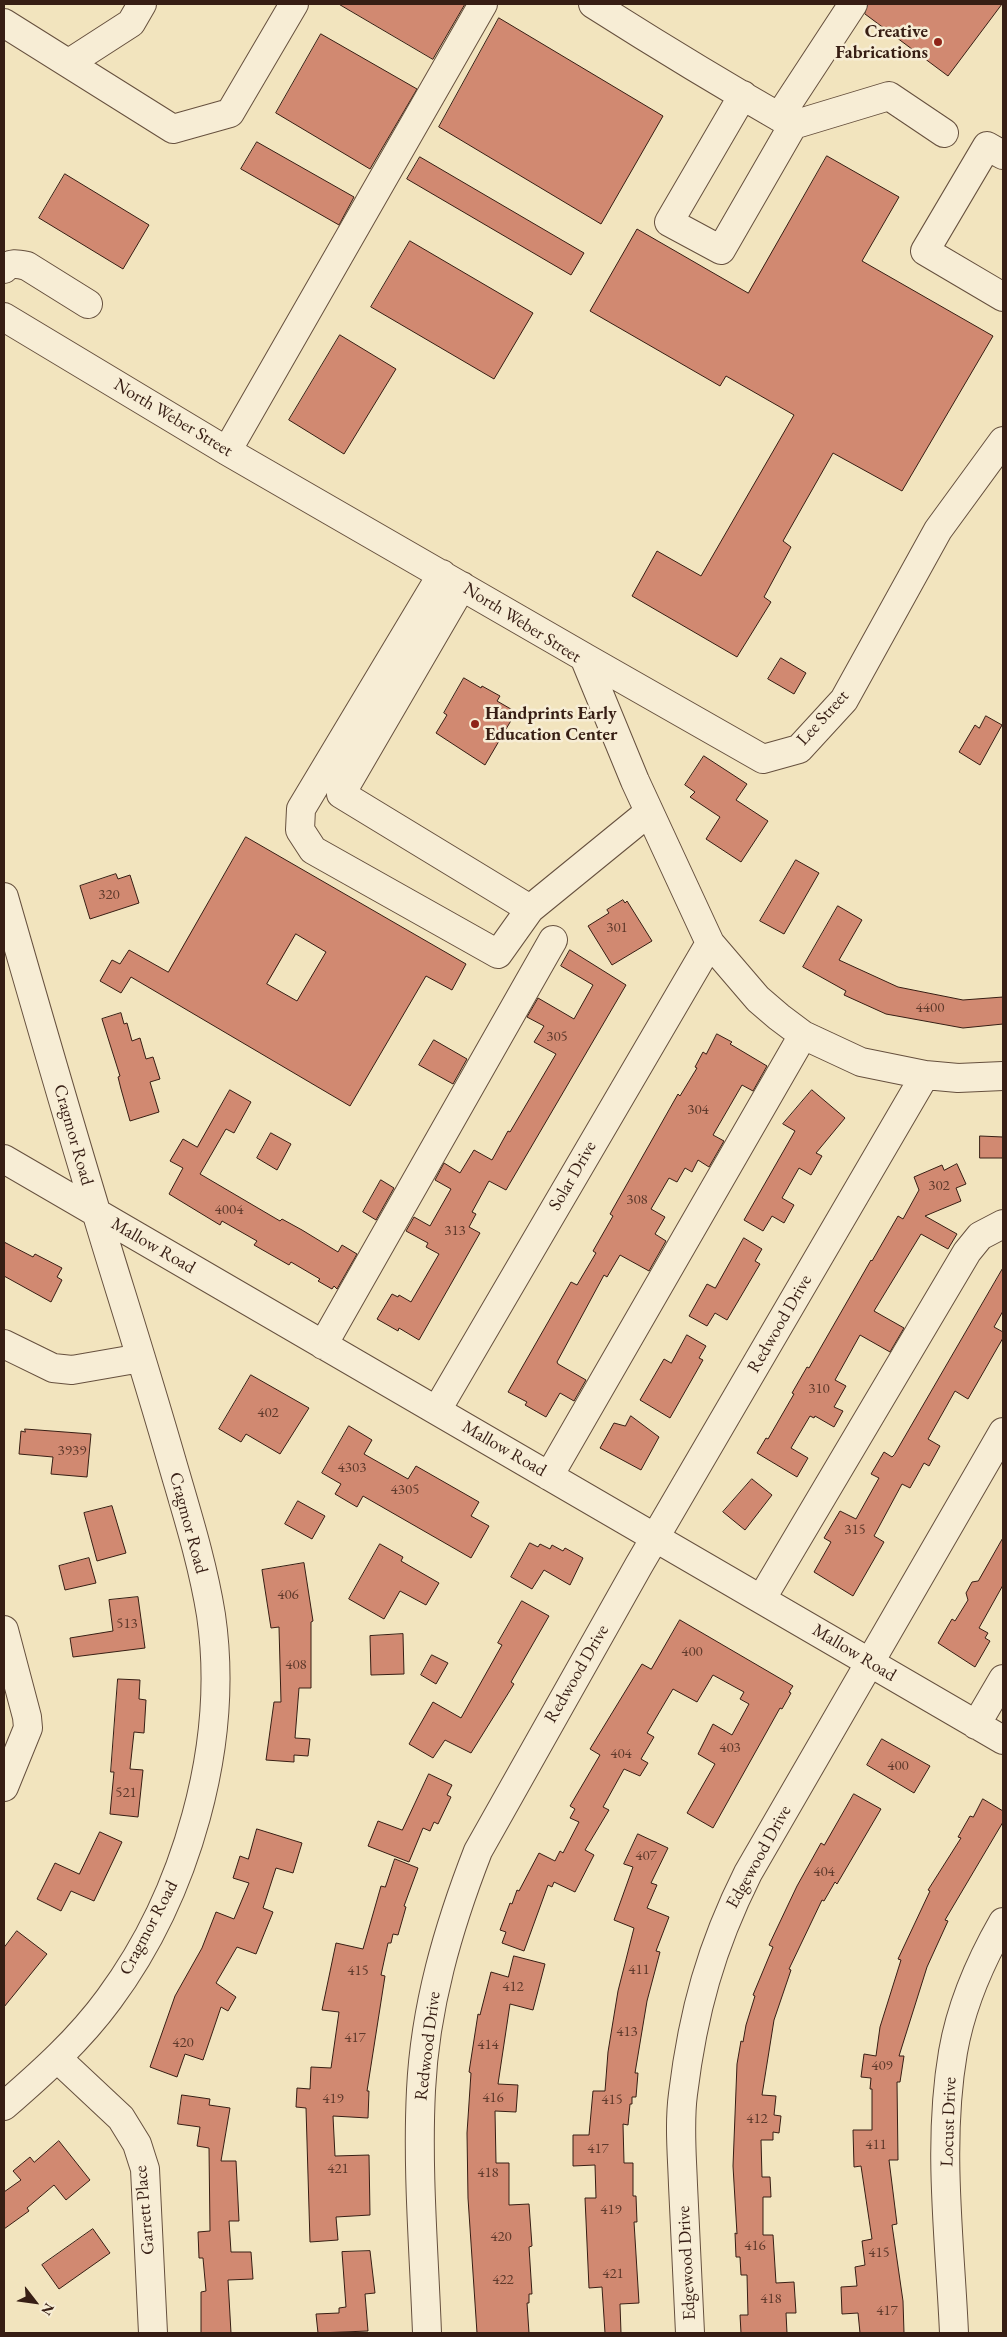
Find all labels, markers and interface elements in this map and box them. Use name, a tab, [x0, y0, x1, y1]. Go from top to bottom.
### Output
place label: Creative Fabrications	[835, 21, 928, 64]
marker: Creative Fabrications	[932, 36, 944, 48]
street label: North Weber Street	[110, 374, 236, 462]
street label: North Weber Street	[459, 578, 585, 668]
street label: Lee Street	[792, 686, 854, 750]
place label: Handprints Early Education Center	[485, 703, 617, 746]
marker: Handprints Early Education Center	[469, 718, 481, 730]
house number: 320	[98, 886, 120, 904]
house number: 301	[606, 919, 628, 937]
house number: 4400	[916, 999, 944, 1017]
house number: 305	[546, 1028, 568, 1046]
street label: Cragmor Road	[48, 1082, 98, 1188]
house number: 304	[687, 1101, 709, 1119]
street label: Solar Drive	[545, 1137, 601, 1215]
house number: 302	[928, 1177, 950, 1195]
house number: 308	[626, 1191, 648, 1209]
house number: 4004	[215, 1201, 243, 1219]
street label: Mallow Road	[107, 1213, 199, 1279]
house number: 313	[444, 1222, 466, 1240]
street label: Redwood Drive	[743, 1271, 817, 1377]
house number: 310	[808, 1380, 830, 1398]
house number: 402	[257, 1404, 279, 1422]
street label: Mallow Road	[458, 1416, 550, 1482]
house number: 3939	[58, 1442, 86, 1460]
house number: 4303	[338, 1459, 366, 1477]
street label: Cragmor Road	[164, 1470, 212, 1576]
house number: 4305	[391, 1481, 419, 1499]
house number: 315	[844, 1521, 866, 1539]
house number: 406	[277, 1586, 299, 1604]
house number: 513	[116, 1615, 138, 1633]
street label: Mallow Road	[808, 1620, 900, 1686]
street label: Redwood Drive	[540, 1621, 614, 1727]
house number: 400	[681, 1643, 703, 1661]
house number: 408	[285, 1656, 307, 1674]
house number: 403	[719, 1739, 741, 1757]
house number: 404	[610, 1745, 632, 1763]
house number: 400	[887, 1757, 909, 1775]
house number: 521	[115, 1784, 137, 1802]
street label: Edgewood Drive	[722, 1802, 796, 1912]
house number: 407	[635, 1847, 657, 1865]
house number: 404	[813, 1863, 835, 1881]
street label: Cragmor Road	[115, 1877, 183, 1979]
house number: 411	[628, 1961, 650, 1979]
house number: 415	[347, 1962, 369, 1980]
house number: 412	[502, 1978, 524, 1996]
street label: Redwood Drive	[411, 1990, 445, 2102]
house number: 413	[616, 2023, 638, 2041]
house number: 417	[344, 2029, 366, 2047]
house number: 420	[172, 2034, 194, 2052]
house number: 414	[477, 2036, 499, 2054]
house number: 409	[871, 2057, 893, 2075]
street label: Locust Drive	[937, 2077, 961, 2167]
house number: 416	[482, 2089, 504, 2107]
house number: 419	[322, 2090, 344, 2108]
house number: 415	[601, 2091, 623, 2109]
house number: 412	[746, 2110, 768, 2128]
house number: 411	[865, 2136, 887, 2154]
house number: 417	[587, 2140, 609, 2158]
house number: 421	[327, 2160, 349, 2178]
street label: Garrett Place	[130, 2164, 160, 2256]
house number: 418	[477, 2164, 499, 2182]
house number: 419	[600, 2201, 622, 2219]
street label: Edgewood Drive	[673, 2205, 701, 2321]
house number: 420	[490, 2228, 512, 2246]
house number: 416	[744, 2237, 766, 2255]
house number: 415	[868, 2244, 890, 2262]
house number: 421	[602, 2265, 624, 2283]
house number: 422	[492, 2271, 514, 2289]
north arrow	[10, 2277, 60, 2327]
house number: 418	[760, 2290, 782, 2308]
text: N	[37, 2300, 59, 2319]
house number: 417	[876, 2302, 898, 2320]

